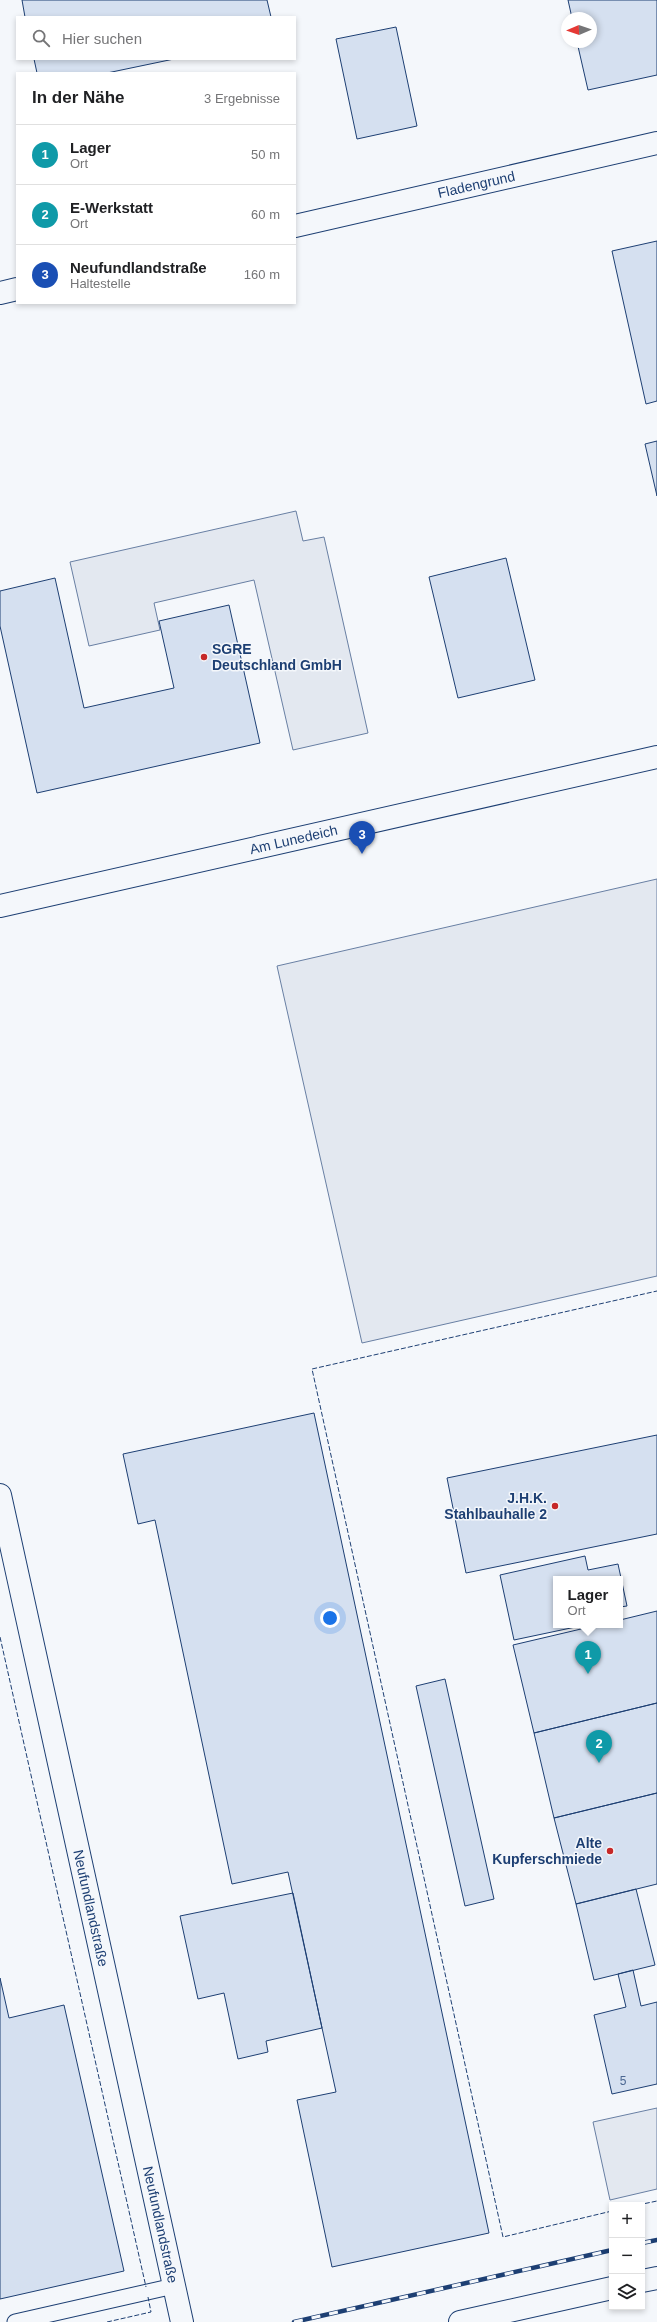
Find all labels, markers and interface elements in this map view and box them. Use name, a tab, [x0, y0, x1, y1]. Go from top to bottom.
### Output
north arrow	[561, 12, 597, 48]
search box	[16, 16, 296, 60]
icon: search	[30, 27, 52, 49]
text: Hier suchen	[62, 30, 142, 47]
text: In der Nähe	[32, 88, 125, 107]
text: 3 Ergebnisse	[204, 91, 280, 106]
text: Lager	[70, 139, 111, 156]
text: 1	[41, 147, 49, 162]
text: 50 m	[251, 147, 280, 162]
text: Ort	[70, 156, 88, 171]
street label: Fladengrund	[436, 168, 516, 201]
text: E-Werkstatt	[70, 199, 153, 216]
text: 2	[41, 207, 49, 222]
text: 60 m	[251, 207, 280, 222]
text: Ort	[70, 216, 88, 231]
text: Neufundlandstraße	[70, 259, 207, 276]
text: 3	[41, 267, 49, 282]
text: 160 m	[244, 267, 280, 282]
text: Haltestelle	[70, 276, 131, 291]
place label: SGRE Deutschland GmbH	[212, 641, 342, 673]
marker: SGRE Deutschland GmbH	[199, 652, 209, 662]
pin: 3	[349, 821, 375, 854]
street label: Am Lunedeich	[248, 822, 339, 857]
place label: J.H.K. Stahlbauhalle 2	[444, 1490, 547, 1522]
marker: J.H.K. Stahlbauhalle 2	[550, 1501, 560, 1511]
popup	[553, 1576, 623, 1628]
text: Lager	[568, 1586, 608, 1603]
text: Ort	[568, 1603, 586, 1618]
your location	[320, 1608, 340, 1628]
pin: 1	[575, 1641, 601, 1674]
pin: 2	[586, 1730, 612, 1763]
place label: Alte Kupferschmiede	[492, 1835, 602, 1867]
marker: Alte Kupferschmiede	[605, 1846, 615, 1856]
street label: Neufundlandstraße	[70, 1848, 112, 1968]
house number: 5	[620, 2074, 627, 2088]
street label: Neufundlandstraße	[140, 2165, 181, 2285]
map controls	[609, 2202, 645, 2310]
button: +	[609, 2202, 645, 2238]
button: −	[609, 2238, 645, 2274]
button: layers	[609, 2274, 645, 2310]

